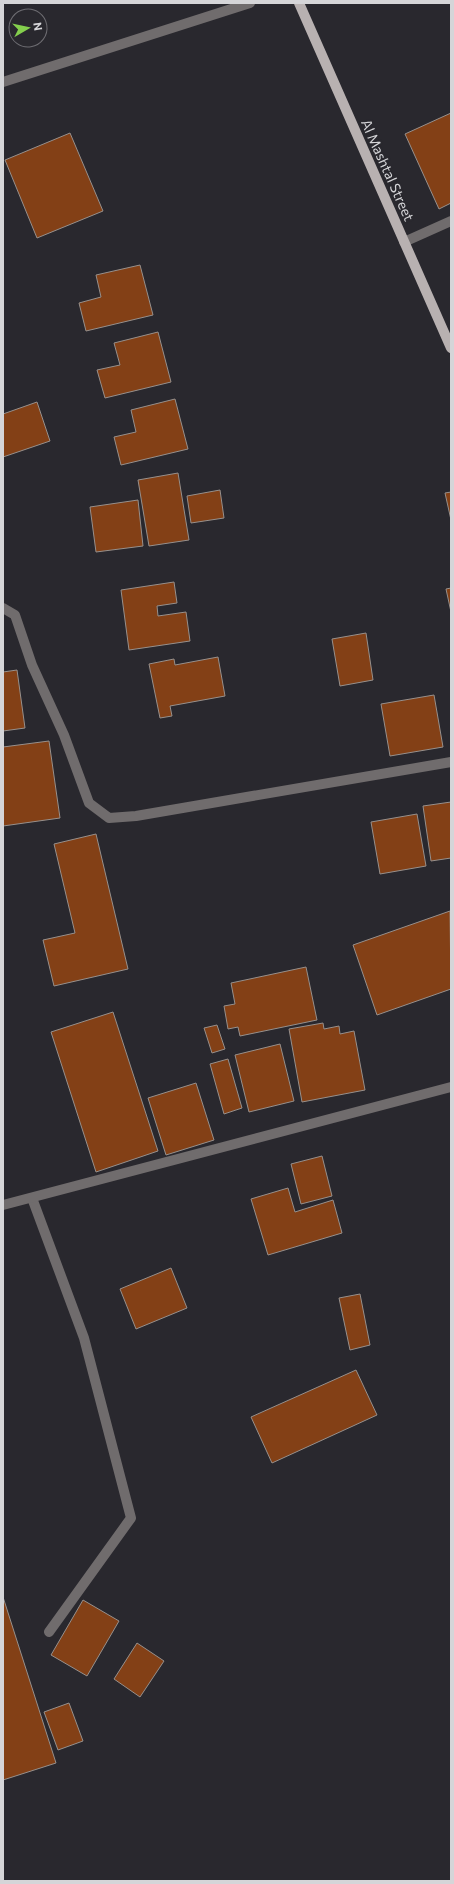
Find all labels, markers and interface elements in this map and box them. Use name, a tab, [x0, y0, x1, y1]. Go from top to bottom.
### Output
north arrow	[8, 8, 48, 48]
text: N	[31, 21, 45, 31]
street label: Al Mashtal Street	[358, 116, 418, 224]

